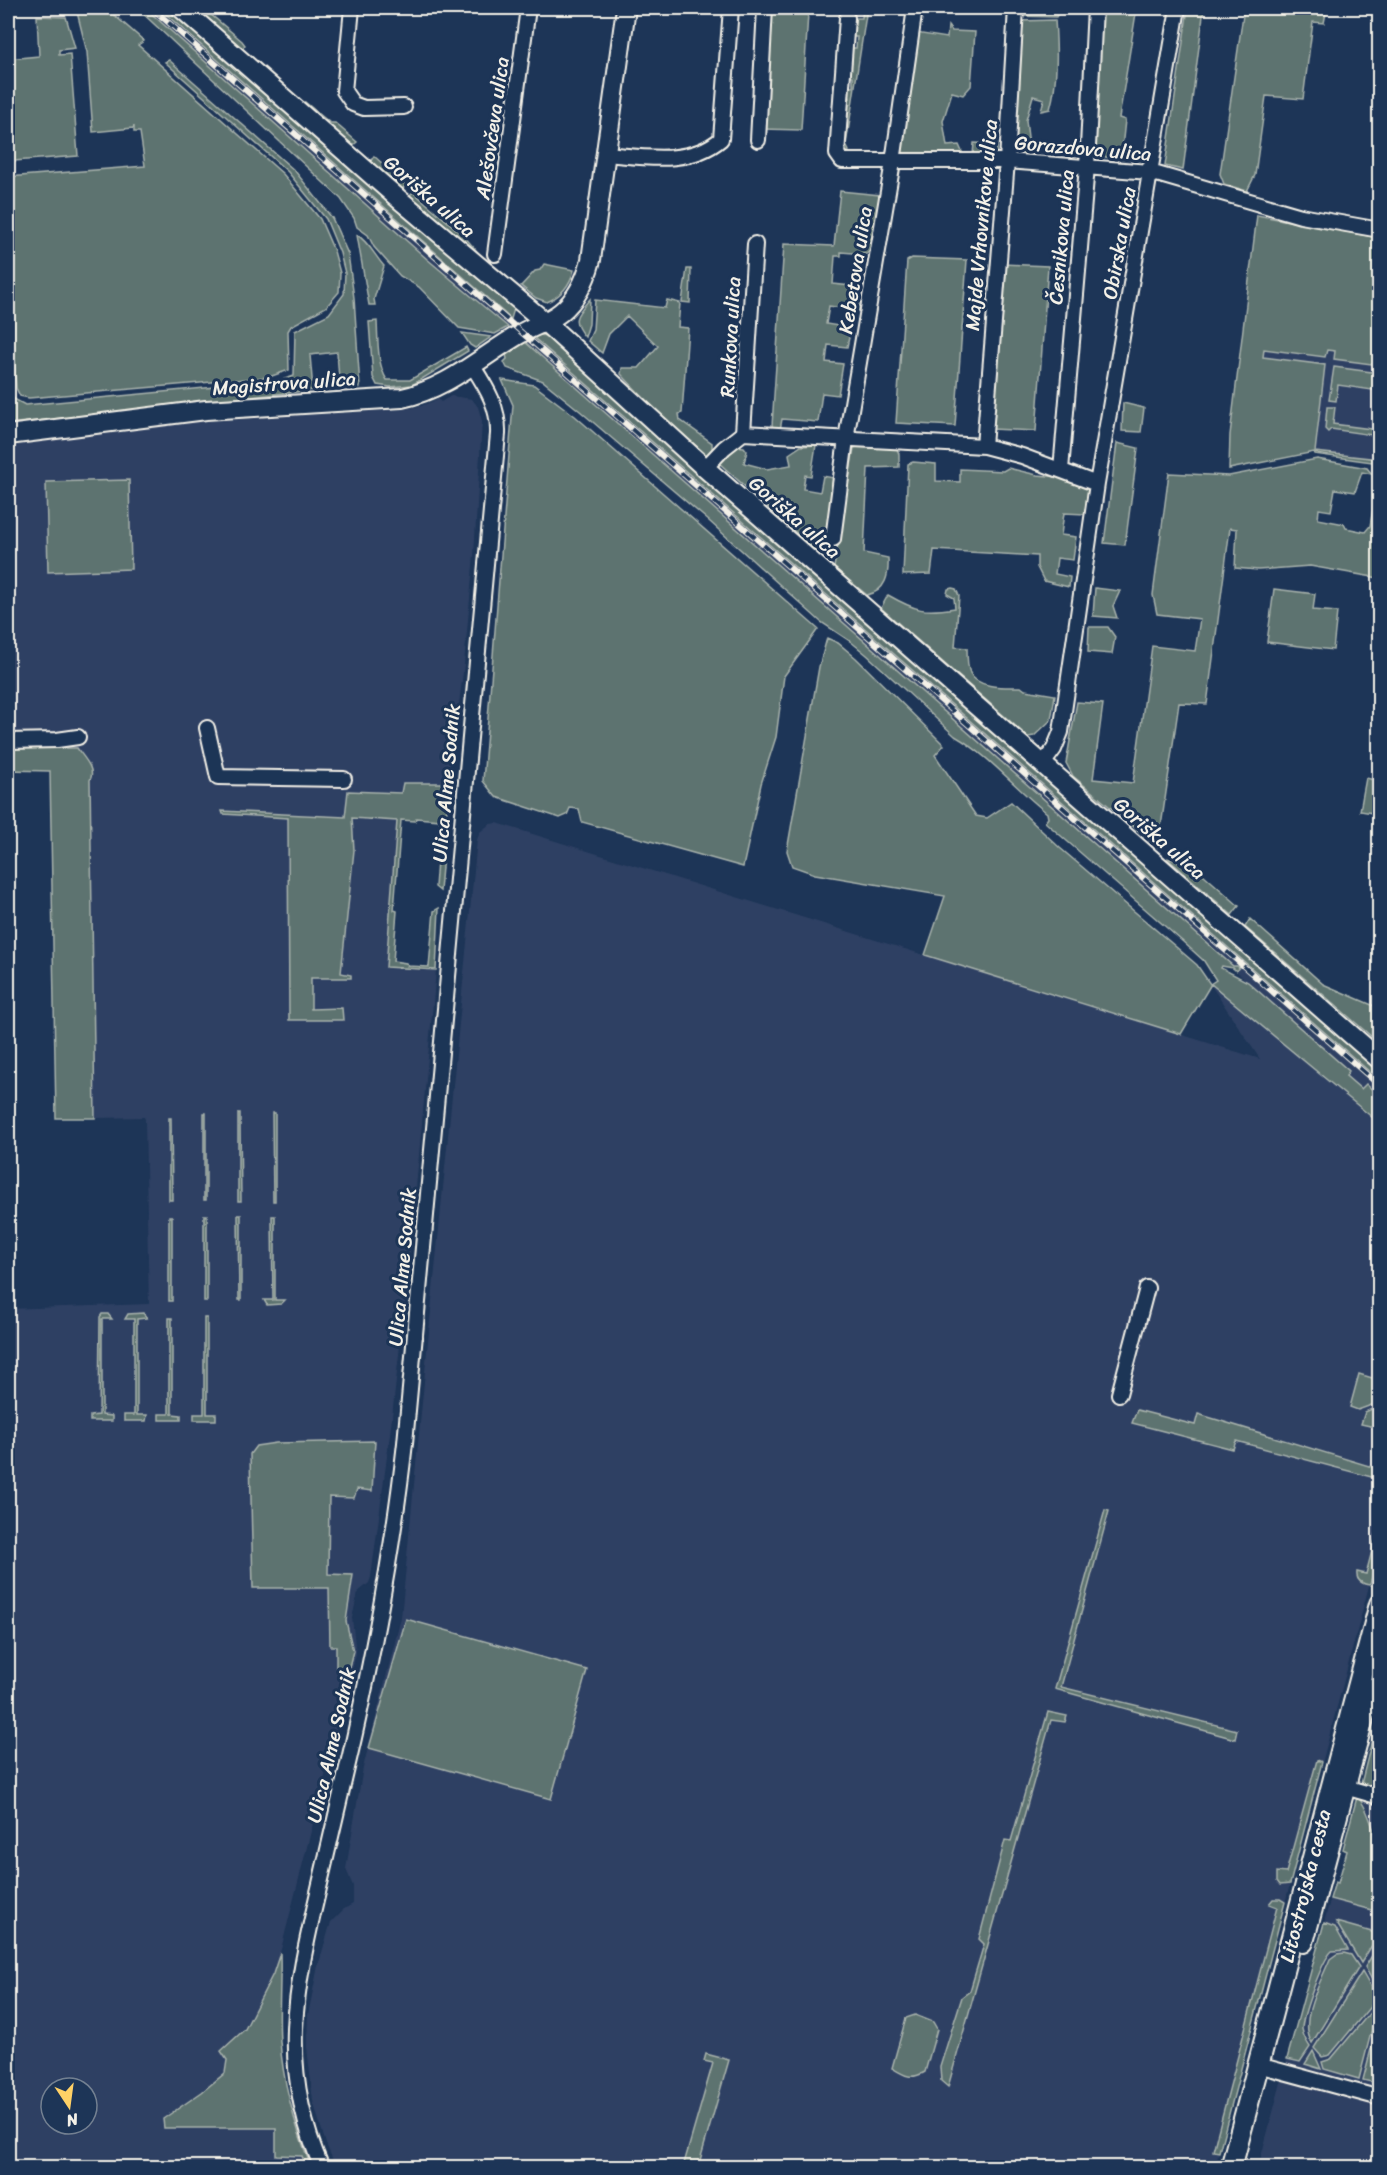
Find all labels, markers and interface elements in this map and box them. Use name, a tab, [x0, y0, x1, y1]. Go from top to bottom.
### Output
street label: Alešovčeva ulica	[465, 54, 520, 203]
street label: Majde Vrhovnikove ulica	[955, 118, 1008, 332]
street label: Gorazdova ulica	[1013, 125, 1153, 172]
street label: Goriška ulica	[375, 146, 484, 247]
street label: Česnikova ulica	[1038, 168, 1085, 306]
street label: Obirska ulica	[1092, 183, 1147, 302]
street label: Kebetova ulica	[828, 204, 883, 336]
street label: Runkova ulica	[710, 276, 751, 398]
street label: Magistrova ulica	[211, 361, 357, 406]
street label: Goriška ulica	[740, 467, 849, 568]
street label: Ulica Alme Sodnik	[422, 702, 471, 864]
street label: Goriška ulica	[1105, 788, 1214, 889]
street label: Ulica Alme Sodnik	[378, 1186, 427, 1348]
street label: Ulica Alme Sodnik	[297, 1663, 366, 1826]
street label: Litostrojska cesta	[1270, 1806, 1341, 1966]
north arrow	[39, 2076, 99, 2136]
text: N	[63, 2105, 82, 2136]

